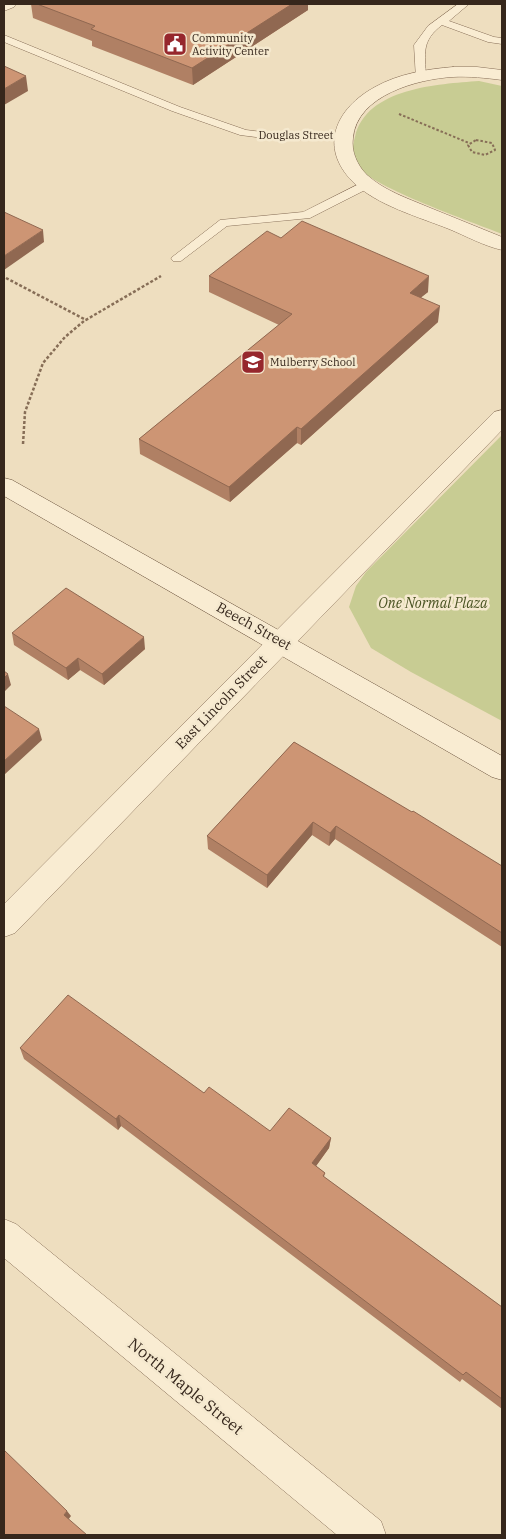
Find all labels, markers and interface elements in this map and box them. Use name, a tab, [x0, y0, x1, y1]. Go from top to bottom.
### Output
public building icon: Community Activity Center	[162, 31, 188, 57]
place label: Community Activity Center	[192, 31, 269, 58]
street label: Douglas Street	[259, 128, 334, 142]
school or university icon: Mulberry School	[240, 349, 266, 375]
place label: Mulberry School	[270, 355, 356, 369]
park label: One Normal Plaza	[378, 594, 488, 612]
street label: Beech Street	[213, 598, 295, 654]
street label: East Lincoln Street	[171, 651, 271, 753]
street label: North Maple Street	[124, 1333, 248, 1439]

